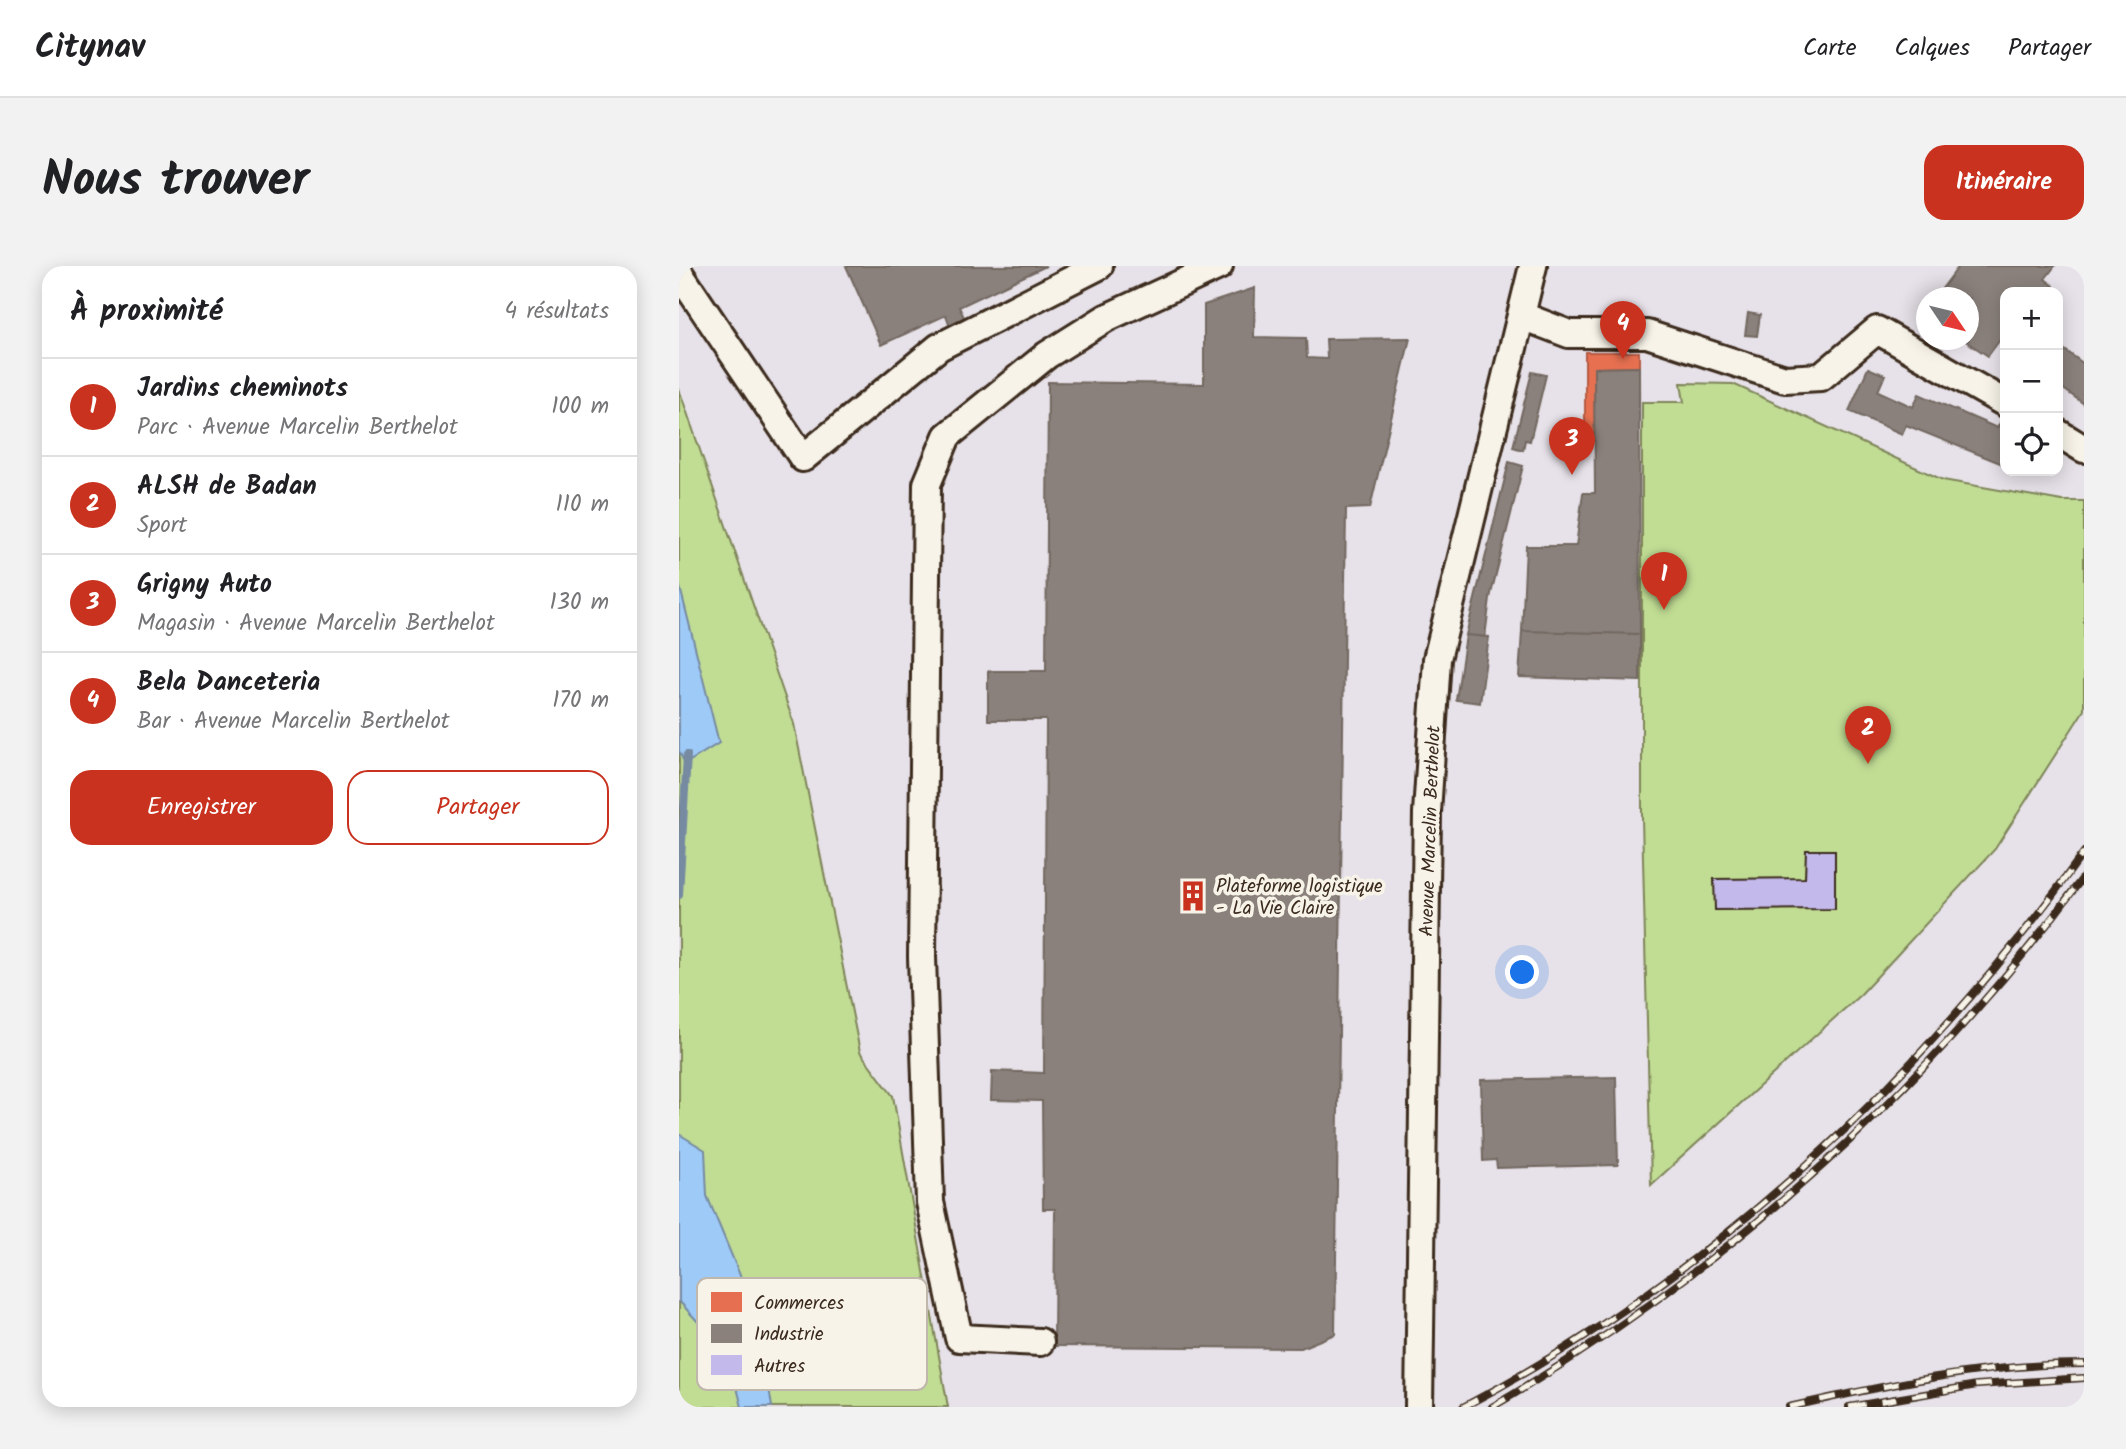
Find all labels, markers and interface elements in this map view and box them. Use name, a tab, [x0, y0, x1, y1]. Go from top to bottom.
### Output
text: Citynav	[35, 22, 145, 75]
text: Carte	[1803, 29, 1857, 68]
text: Calques	[1895, 29, 1970, 68]
text: Partager	[2008, 29, 2091, 68]
text: Nous trouver	[42, 143, 309, 221]
button: Itinéraire	[1924, 145, 2084, 220]
north arrow	[1916, 287, 1979, 350]
map controls	[2000, 287, 2063, 476]
button: +	[2000, 287, 2063, 350]
text: À proximité	[70, 288, 223, 336]
text: 4 résultats	[505, 294, 609, 330]
pin: 4	[1600, 301, 1646, 359]
button: −	[2000, 350, 2063, 413]
text: Jardins cheminots	[137, 368, 348, 410]
text: 1	[90, 389, 96, 425]
text: 100 m	[551, 389, 609, 425]
text: Parc · Avenue Marcelin Berthelot	[137, 410, 458, 446]
button: locate	[2000, 413, 2063, 476]
pin: 3	[1549, 417, 1595, 475]
text: ALSH de Badan	[137, 466, 317, 508]
text: 2	[86, 487, 100, 523]
text: 110 m	[556, 487, 609, 523]
text: Sport	[137, 508, 187, 544]
pin: 1	[1641, 552, 1687, 610]
text: Grigny Auto	[137, 564, 272, 606]
text: 3	[87, 585, 99, 621]
text: 130 m	[550, 585, 609, 621]
text: Magasin · Avenue Marcelin Berthelot	[137, 606, 495, 642]
text: Bela Danceteria	[137, 662, 320, 704]
text: 4	[87, 683, 99, 719]
text: 170 m	[552, 683, 609, 719]
text: Bar · Avenue Marcelin Berthelot	[137, 704, 450, 740]
pin: 2	[1845, 706, 1891, 764]
street label: Avenue Marcelin Berthelot	[1412, 724, 1450, 937]
button: Enregistrer	[70, 770, 333, 845]
button: Partager	[347, 770, 609, 845]
place label: Plateforme logistique - La Vie Claire	[1216, 872, 1383, 924]
building icon: Plateforme logistique - La Vie Claire	[1176, 879, 1210, 913]
your location	[1505, 955, 1539, 989]
legend	[697, 1278, 927, 1390]
text: Commerces	[754, 1289, 844, 1319]
text: Industrie	[754, 1320, 824, 1350]
text: Autres	[754, 1352, 805, 1382]

